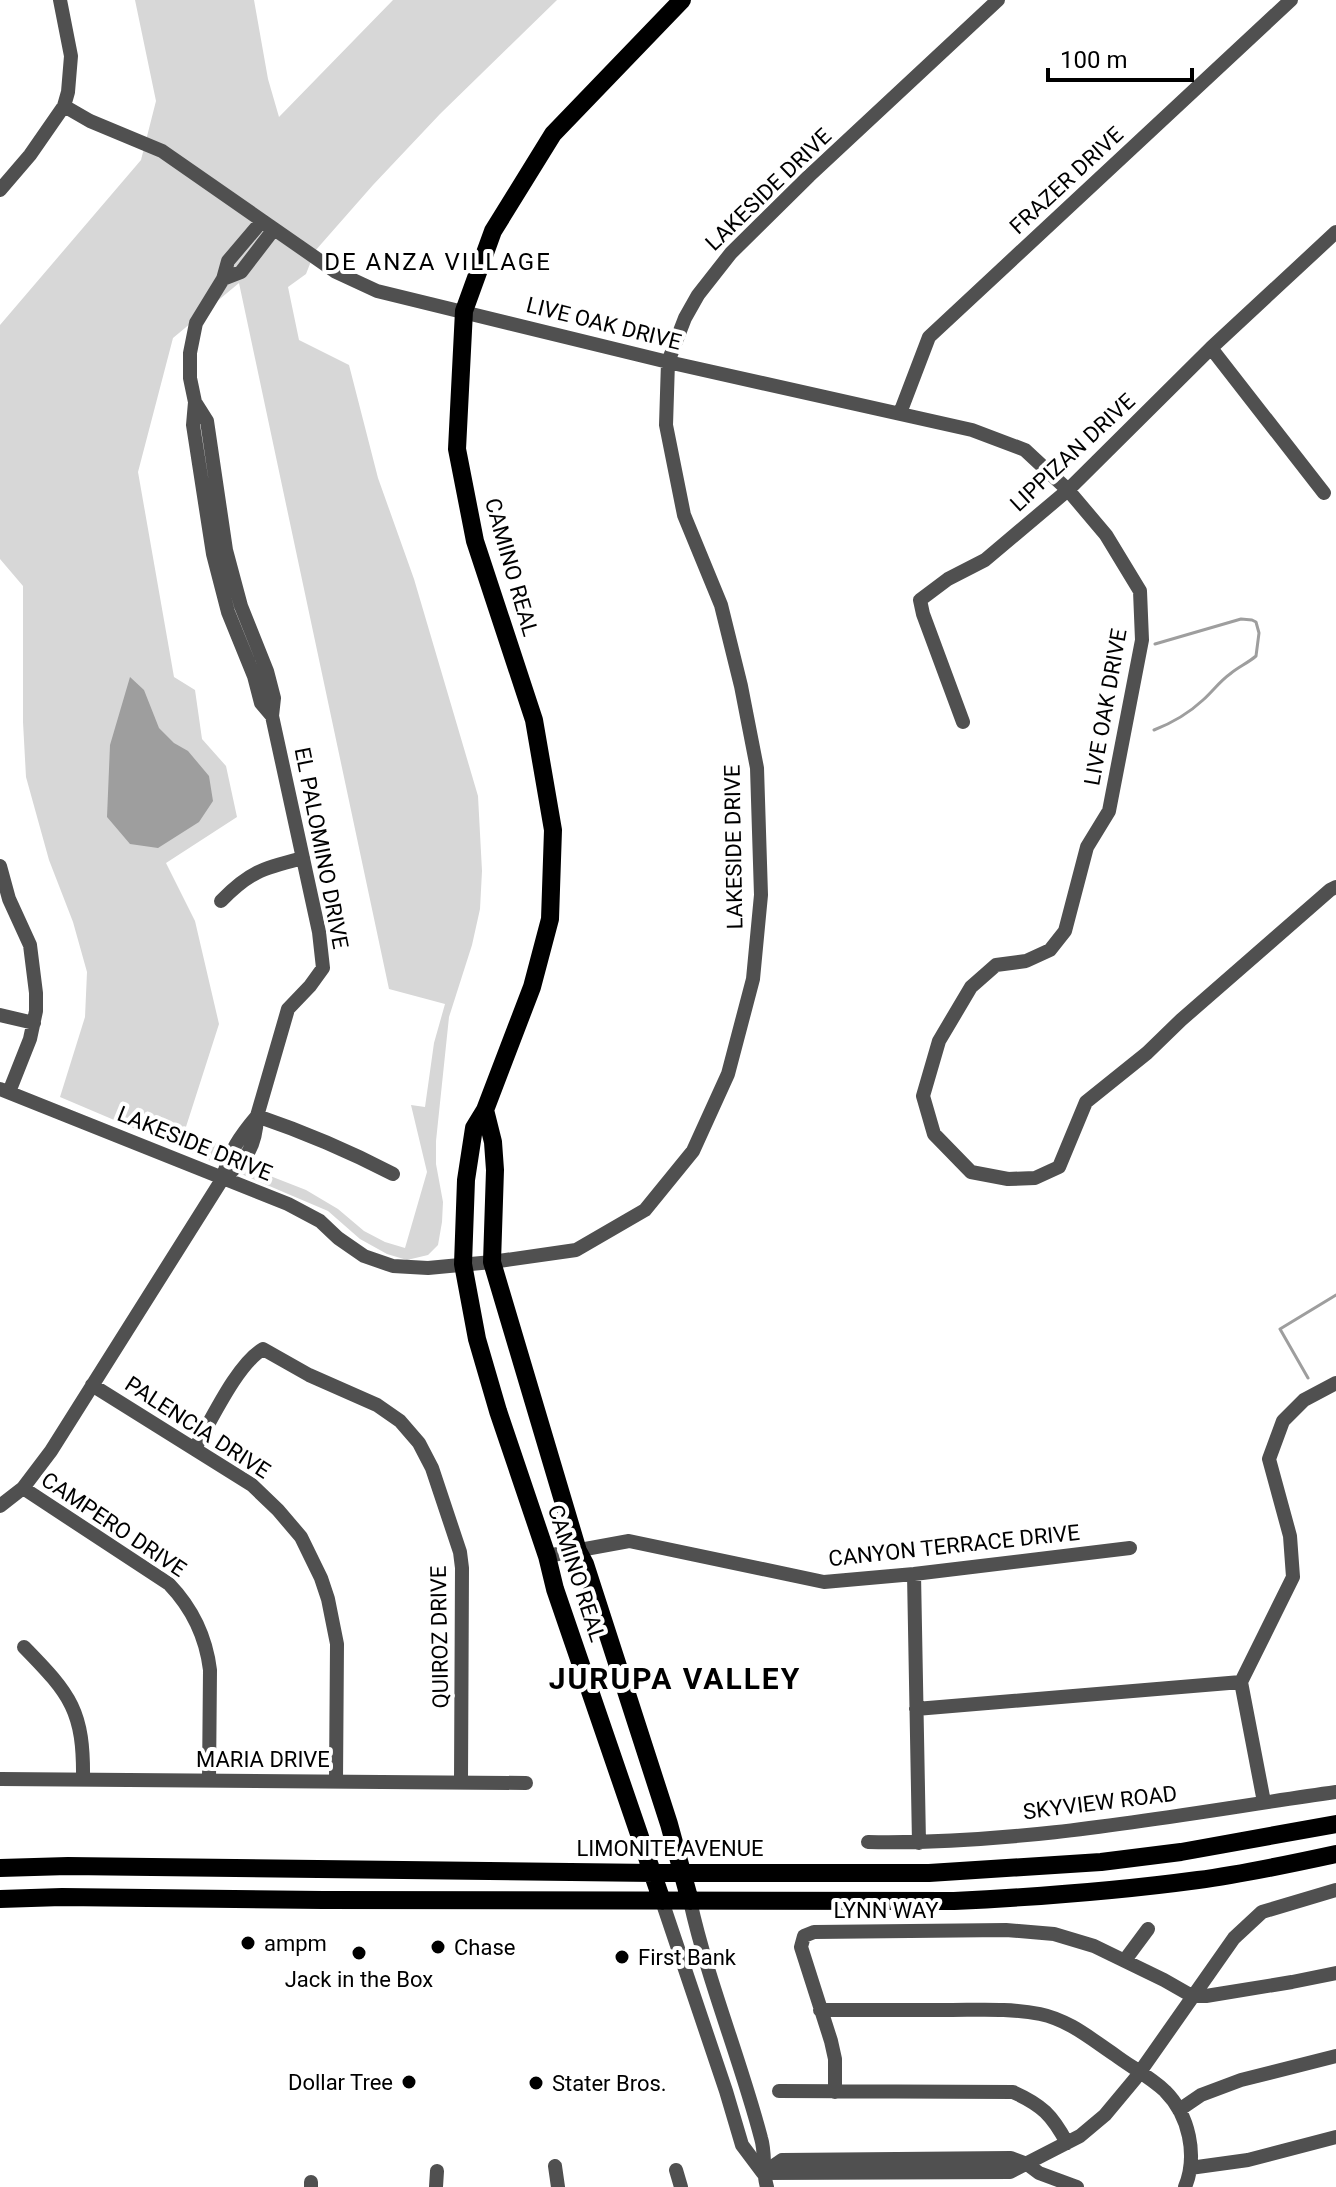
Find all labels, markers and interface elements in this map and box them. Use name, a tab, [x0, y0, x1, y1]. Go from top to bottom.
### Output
scale bar	[1048, 32, 1192, 82]
text: 100 m	[1060, 46, 1127, 74]
street label: FRAZER DRIVE	[1005, 122, 1128, 239]
street label: LAKESIDE DRIVE	[700, 123, 836, 256]
district label: DE ANZA VILLAGE	[324, 248, 552, 276]
street label: LIVE OAK DRIVE	[524, 292, 684, 355]
street label: LIPPIZAN DRIVE	[1005, 388, 1140, 516]
street label: CAMINO REAL	[480, 495, 543, 639]
street label: LIVE OAK DRIVE	[1079, 627, 1132, 787]
street label: EL PALOMINO DRIVE	[290, 745, 353, 951]
street label: LAKESIDE DRIVE	[720, 764, 747, 930]
street label: LAKESIDE DRIVE	[114, 1101, 276, 1186]
street label: PALENCIA DRIVE	[121, 1371, 275, 1484]
street label: CAMPERO DRIVE	[37, 1467, 191, 1582]
street label: CAMINO REAL	[543, 1502, 610, 1645]
street label: CANYON TERRACE DRIVE	[827, 1520, 1081, 1571]
street label: QUIROZ DRIVE	[426, 1565, 453, 1709]
district label: JURUPA VALLEY	[549, 1661, 801, 1696]
street label: MARIA DRIVE	[196, 1747, 330, 1772]
street label: SKYVIEW ROAD	[1022, 1781, 1179, 1824]
street label: LIMONITE AVENUE	[576, 1836, 764, 1861]
street label: LYNN WAY	[834, 1898, 939, 1923]
place label: ampm	[264, 1931, 327, 1956]
marker: ampm	[239, 1934, 257, 1952]
place label: Chase	[454, 1935, 515, 1960]
marker: Chase	[429, 1938, 447, 1956]
marker: Jack in the Box	[350, 1944, 368, 1962]
place label: First Bank	[638, 1945, 737, 1970]
marker: First Bank	[613, 1948, 631, 1966]
place label: Jack in the Box	[285, 1967, 433, 1992]
place label: Dollar Tree	[288, 2070, 393, 2095]
place label: Stater Bros.	[552, 2071, 667, 2096]
marker: Dollar Tree	[400, 2073, 418, 2091]
marker: Stater Bros.	[527, 2074, 545, 2092]

